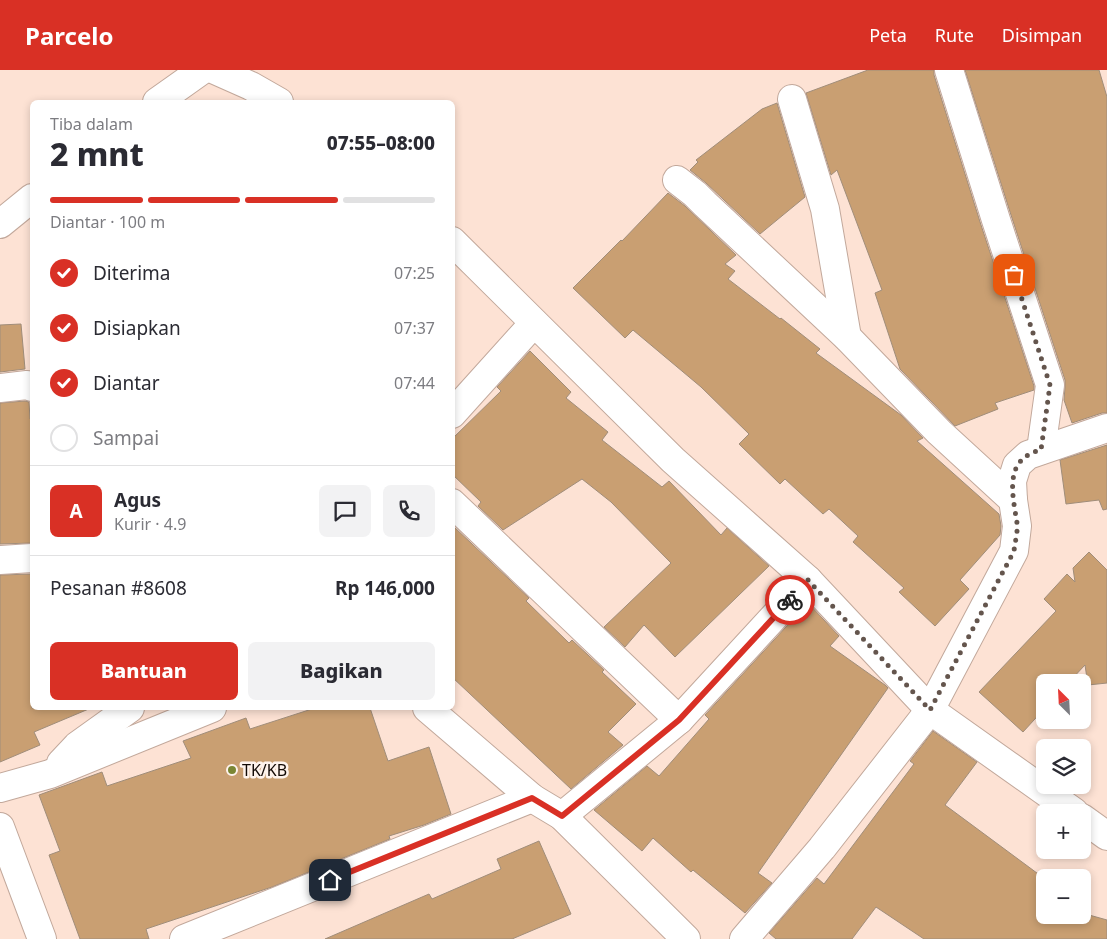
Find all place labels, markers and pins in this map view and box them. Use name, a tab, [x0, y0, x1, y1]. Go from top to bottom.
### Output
pin	[993, 254, 1035, 296]
place label: TK/KB	[242, 759, 287, 781]
marker: TK/KB	[226, 764, 238, 776]
pin	[309, 859, 351, 901]

